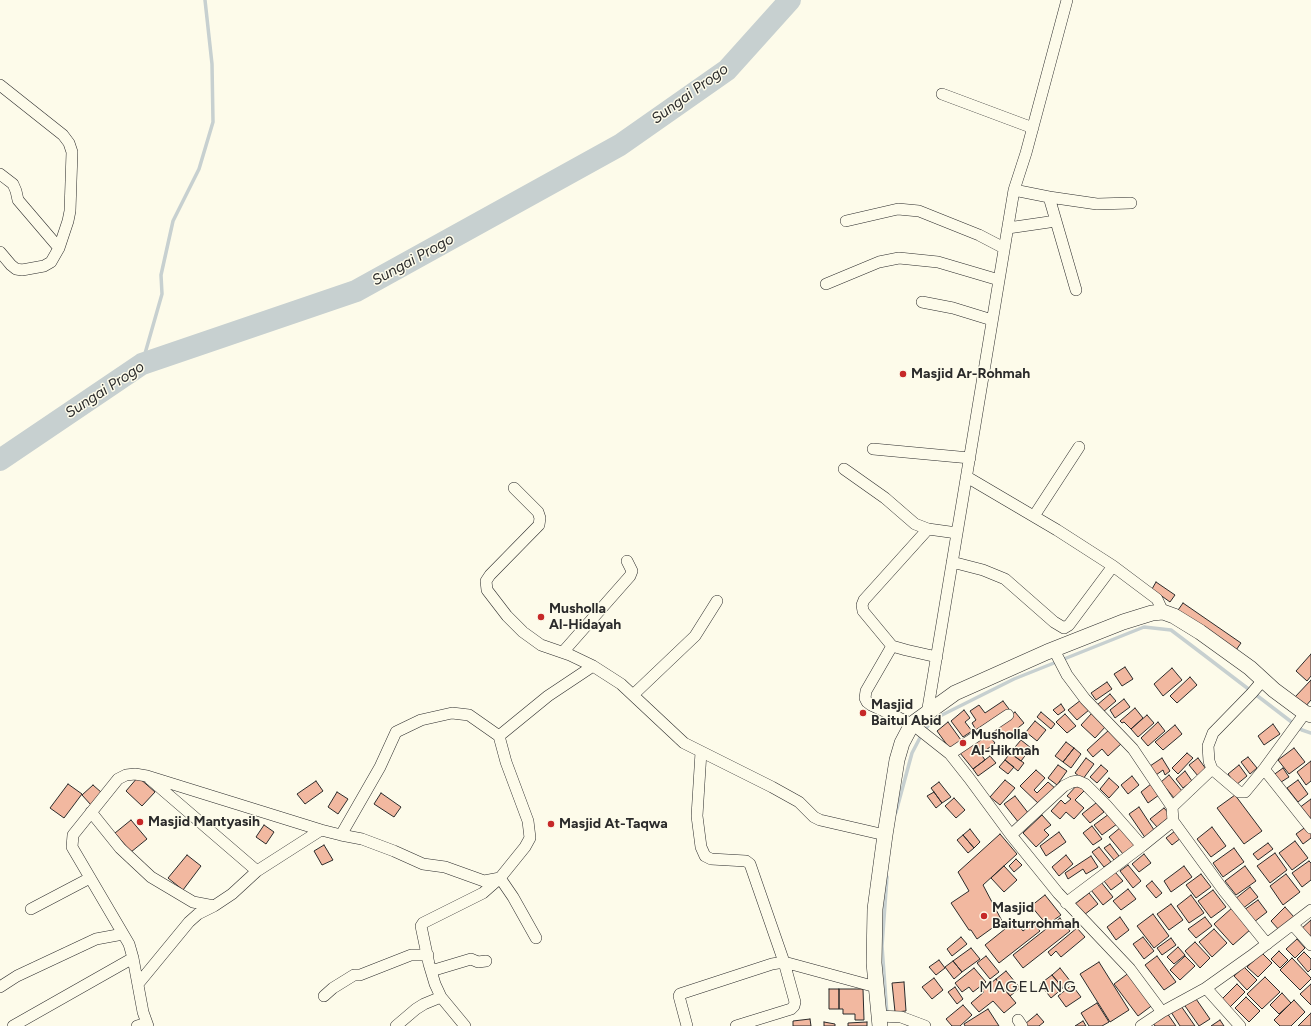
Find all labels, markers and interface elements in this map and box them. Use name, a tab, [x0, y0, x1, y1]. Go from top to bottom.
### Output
water label: Sungai Progo	[648, 60, 732, 128]
water label: Sungai Progo	[369, 230, 457, 290]
water label: Sungai Progo	[62, 358, 148, 422]
place label: Masjid Ar-Rohmah	[911, 366, 1030, 382]
marker: Masjid Ar-Rohmah	[898, 369, 908, 379]
place label: Musholla Al-Hidayah	[549, 601, 621, 634]
marker: Musholla Al-Hidayah	[536, 612, 546, 622]
place label: Masjid Baitul Abid	[871, 697, 941, 730]
marker: Masjid Baitul Abid	[858, 708, 868, 718]
place label: Musholla Al-Hikmah	[971, 727, 1040, 760]
marker: Musholla Al-Hikmah	[958, 738, 968, 748]
place label: Masjid Mantyasih	[148, 814, 260, 830]
place label: Masjid At-Taqwa	[559, 816, 668, 832]
marker: Masjid Mantyasih	[135, 817, 145, 827]
marker: Masjid At-Taqwa	[546, 819, 556, 829]
place label: Masjid Baiturrohmah	[992, 900, 1080, 932]
marker: Masjid Baiturrohmah	[979, 911, 989, 921]
district label: MAGELANG	[979, 977, 1077, 997]

